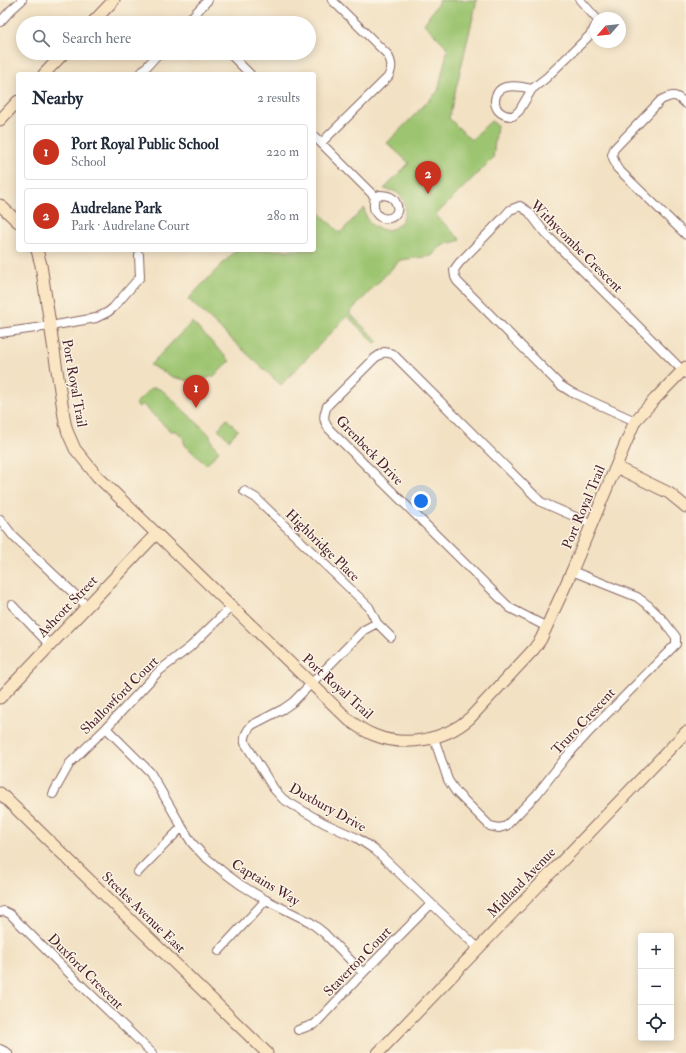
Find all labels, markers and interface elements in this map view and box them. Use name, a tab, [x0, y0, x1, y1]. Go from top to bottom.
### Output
north arrow	[590, 12, 626, 48]
search box	[16, 16, 316, 60]
icon: search	[30, 27, 52, 49]
text: Search here	[62, 29, 131, 48]
text: Nearby	[32, 88, 83, 109]
text: 2 results	[257, 90, 300, 106]
text: Port Royal Public School	[71, 135, 219, 154]
text: 1	[44, 144, 48, 160]
text: 220 m	[266, 144, 299, 160]
text: School	[71, 154, 106, 170]
pin: 2	[415, 161, 441, 194]
street label: Withycombe Crescent	[526, 196, 627, 297]
text: Audrelane Park	[71, 199, 162, 218]
text: 2	[43, 208, 49, 224]
text: 280 m	[267, 208, 299, 224]
text: Park · Audrelane Court	[71, 218, 189, 234]
street label: Port Royal Trail	[57, 338, 91, 429]
pin: 1	[183, 375, 209, 408]
street label: Grenbeck Drive	[332, 412, 407, 489]
street label: Port Royal Trail	[558, 462, 610, 552]
your location	[411, 491, 431, 511]
street label: Highbridge Place	[282, 506, 363, 585]
street label: Ashcott Street	[33, 572, 101, 641]
street label: Port Royal Trail	[298, 650, 377, 724]
street label: Shallowford Court	[77, 652, 162, 738]
street label: Truro Crescent	[548, 684, 619, 758]
street label: Duxbury Drive	[286, 779, 369, 836]
street label: Midland Avenue	[484, 844, 559, 921]
street label: Captains Way	[228, 855, 304, 911]
street label: Steeles Avenue East	[98, 868, 189, 957]
street label: Staverton Court	[320, 923, 395, 1000]
street label: Duxford Crescent	[44, 930, 127, 1013]
map controls	[638, 933, 674, 1041]
button: +	[638, 933, 674, 969]
button: −	[638, 969, 674, 1005]
button: locate	[638, 1005, 674, 1041]

